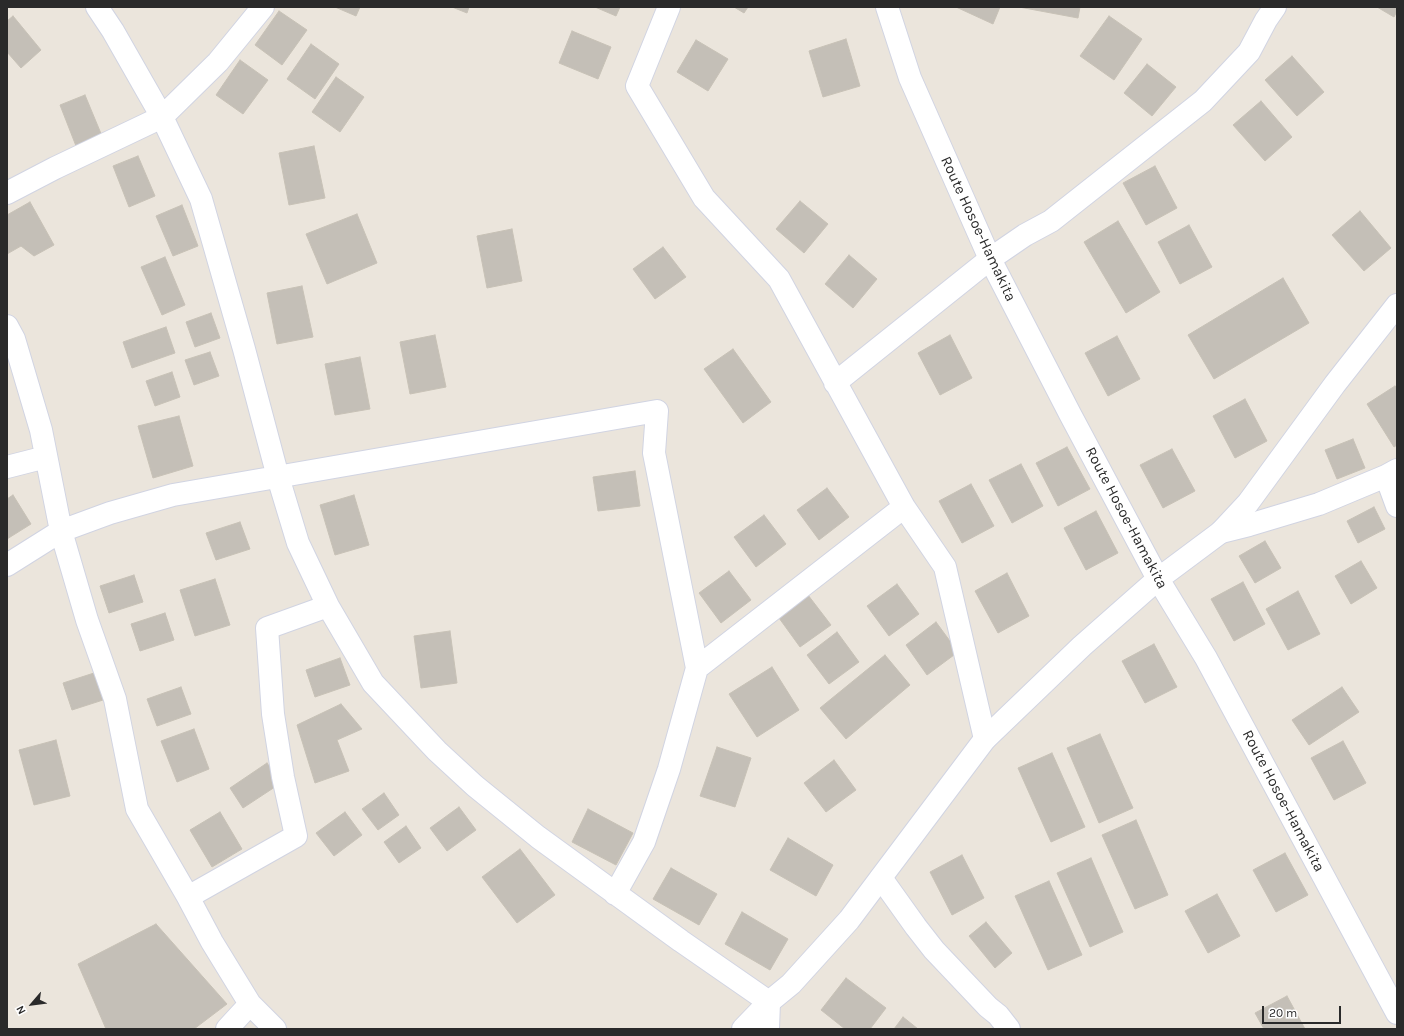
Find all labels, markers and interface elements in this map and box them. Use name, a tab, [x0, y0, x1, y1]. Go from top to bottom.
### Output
street label: Route Hosoe-Hamakita	[936, 154, 1020, 304]
street label: Route Hosoe-Hamakita	[1081, 444, 1171, 592]
street label: Route Hosoe-Hamakita	[1238, 727, 1328, 875]
north arrow	[12, 984, 52, 1024]
scale bar	[1264, 998, 1343, 1024]
text: N	[13, 1003, 29, 1016]
text: 20 m	[1269, 1006, 1297, 1020]

